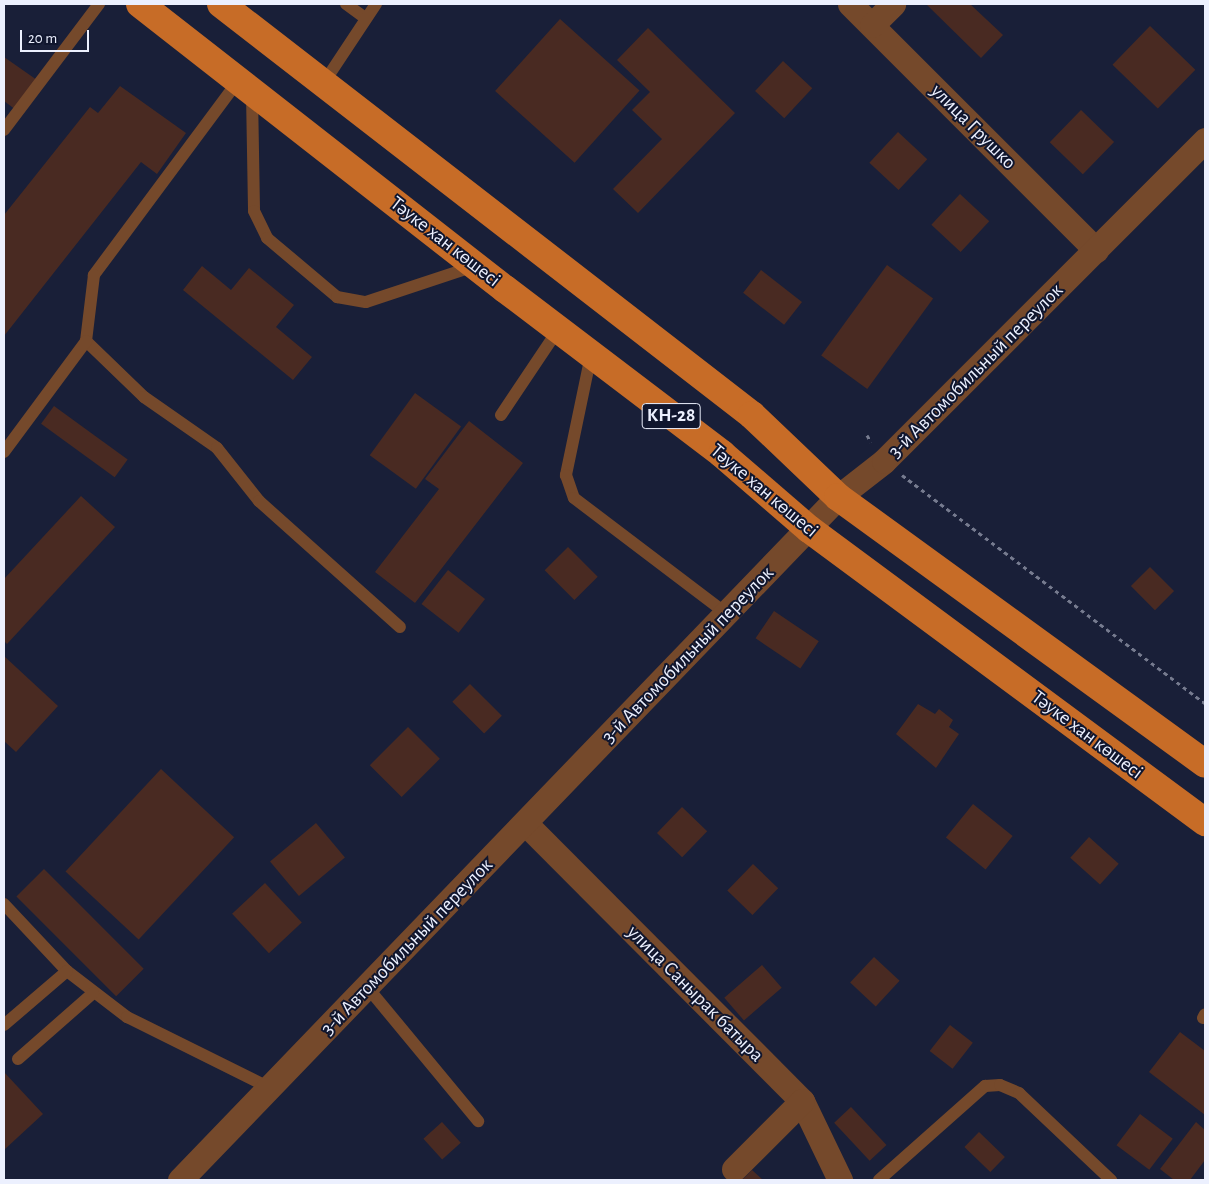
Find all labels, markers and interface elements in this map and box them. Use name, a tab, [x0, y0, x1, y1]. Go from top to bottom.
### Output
scale bar	[22, 20, 91, 52]
text: 20 m	[28, 31, 57, 46]
street label: улица Грушко	[925, 79, 1021, 175]
street label: Тәуке хан көшесі	[385, 192, 505, 292]
street label: 3-й Автомобильный переулок	[884, 279, 1068, 463]
road number: КН-28	[641, 400, 701, 432]
street label: Тәуке хан көшесі	[705, 439, 823, 543]
street label: 3-й Автомобильный переулок	[597, 561, 779, 749]
street label: Тәуке хан көшесі	[1027, 685, 1147, 785]
street label: 3-й Автомобильный переулок	[316, 853, 498, 1041]
street label: улица Санырак батыра	[622, 921, 768, 1067]

